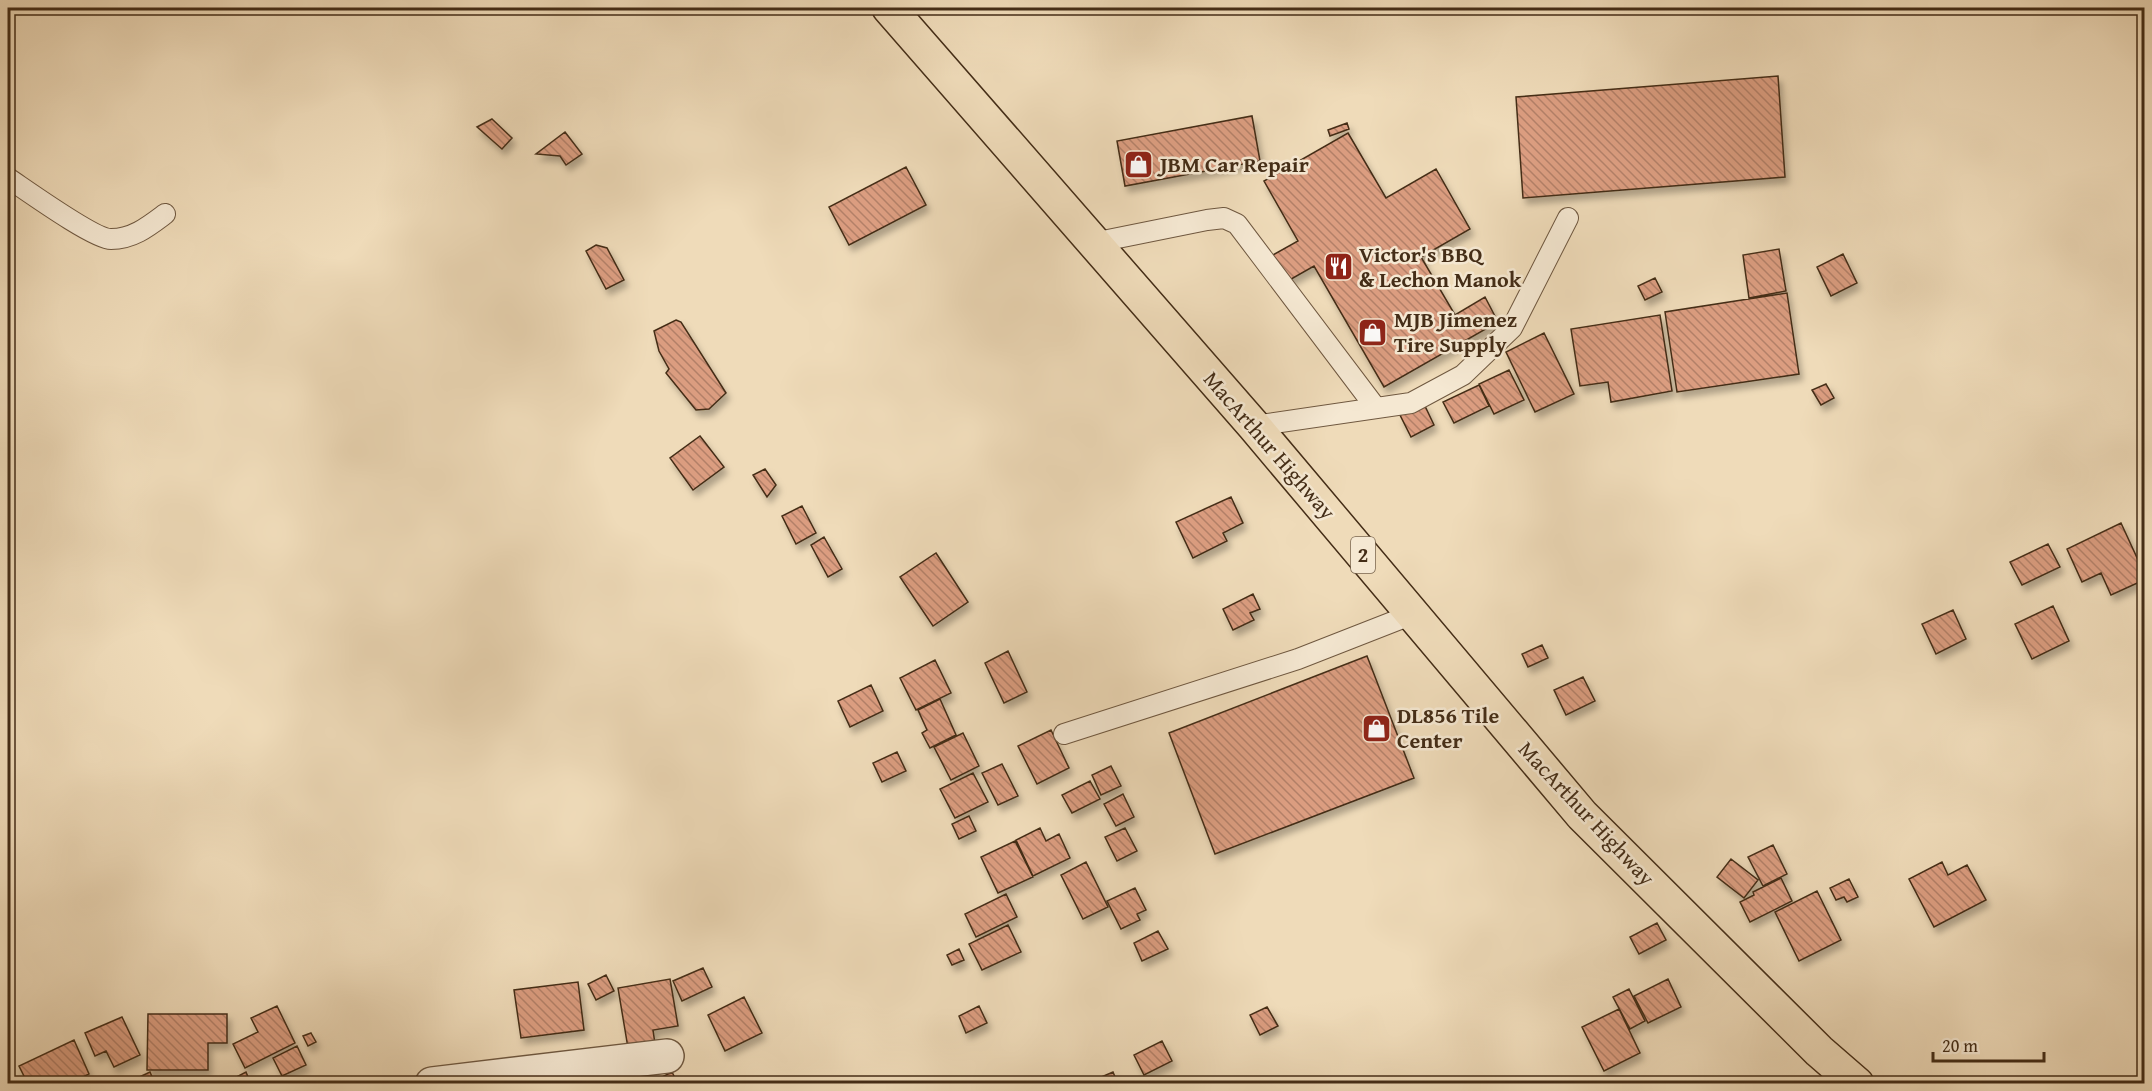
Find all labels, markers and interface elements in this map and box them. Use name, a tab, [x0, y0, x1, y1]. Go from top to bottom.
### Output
shop icon: JBM Car Repair	[1123, 148, 1155, 180]
place label: JBM Car Repair	[1156, 148, 1309, 180]
place label: Victor's BBQ & Lechon Manok	[1359, 238, 1522, 295]
restaurant icon: Victor's BBQ & Lechon Manok	[1322, 251, 1354, 283]
place label: MJB Jimenez Tire Supply	[1394, 303, 1517, 360]
shop icon: MJB Jimenez Tire Supply	[1357, 316, 1389, 348]
street label: MacArthur Highway	[1197, 364, 1344, 526]
road number: 2	[1351, 537, 1375, 573]
place label: DL856 Tile Center	[1397, 699, 1499, 756]
shop icon: DL856 Tile Center	[1360, 712, 1392, 744]
street label: MacArthur Highway	[1511, 734, 1663, 892]
scale bar	[1933, 1025, 2044, 1063]
text: 20 m	[1942, 1032, 1978, 1059]

